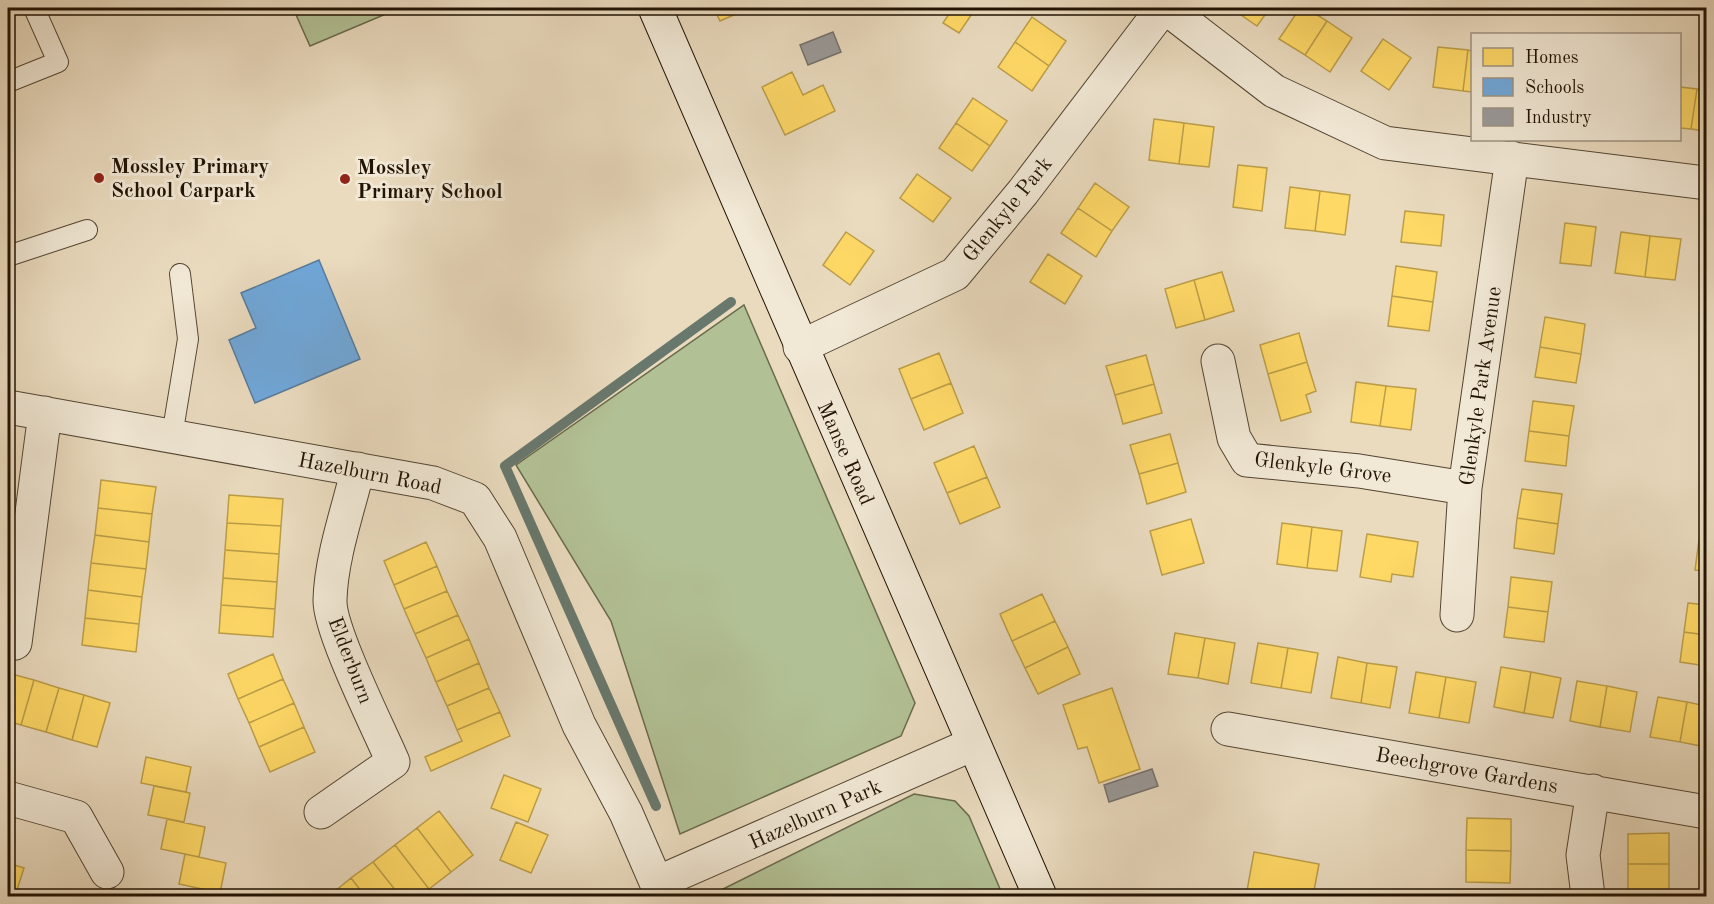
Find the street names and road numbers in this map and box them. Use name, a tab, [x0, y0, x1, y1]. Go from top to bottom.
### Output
street label: Glenkyle Park	[960, 153, 1057, 266]
street label: Glenkyle Park Avenue	[1457, 285, 1506, 487]
street label: Manse Road	[813, 399, 877, 508]
street label: Hazelburn Road	[296, 450, 443, 499]
street label: Glenkyle Grove	[1253, 450, 1393, 487]
street label: Elderburn	[323, 614, 376, 707]
street label: Beechgrove Gardens	[1374, 745, 1560, 798]
street label: Hazelburn Park	[746, 777, 885, 854]

